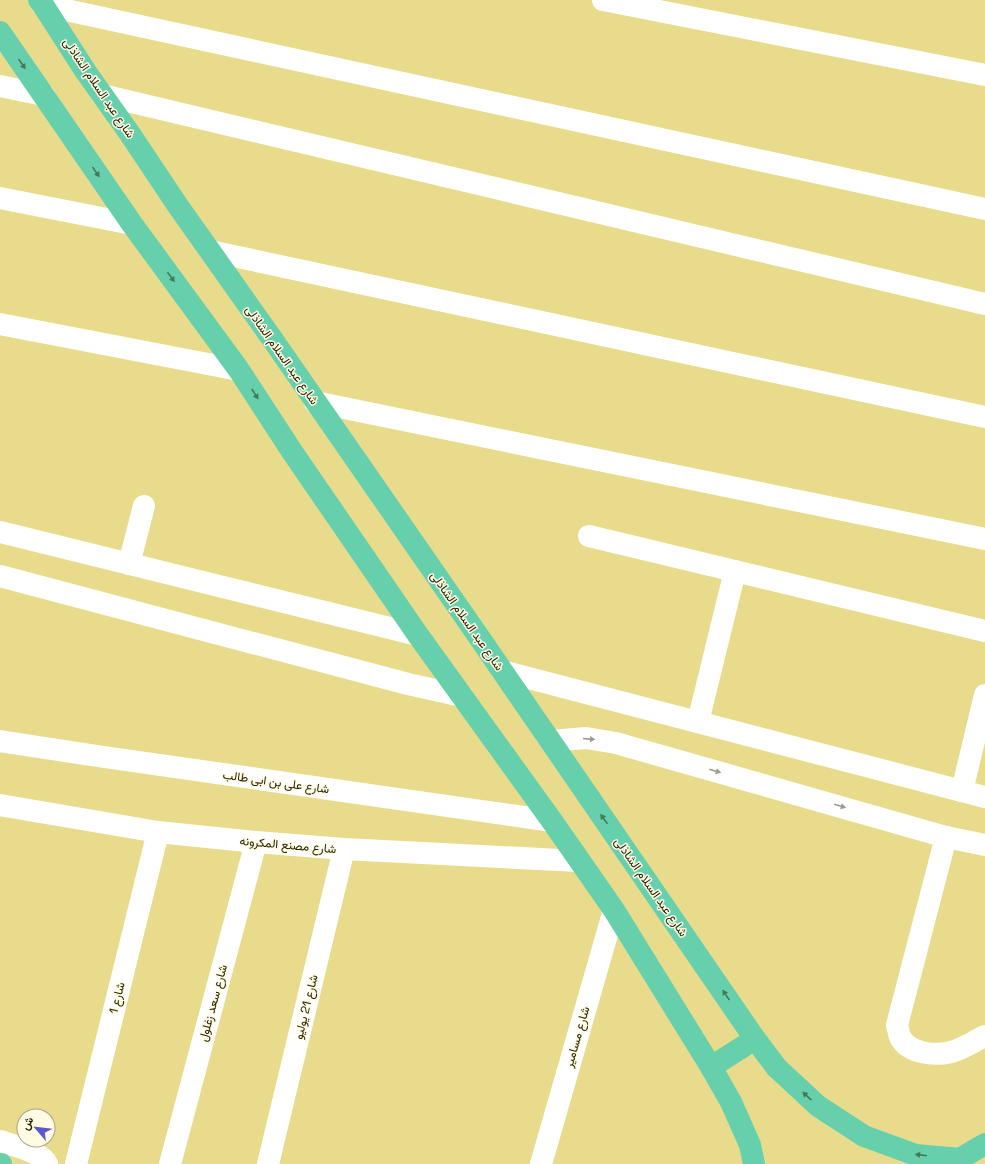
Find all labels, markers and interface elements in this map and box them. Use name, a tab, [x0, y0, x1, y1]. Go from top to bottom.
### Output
street label: شارع عبد السلام الشاذلى	[59, 35, 138, 142]
one-way arrow	[18, 59, 26, 70]
one-way arrow	[92, 166, 100, 177]
one-way arrow	[167, 272, 175, 283]
street label: شارع عبد السلام الشاذلى	[241, 302, 322, 408]
one-way arrow	[251, 389, 259, 400]
street label: شارع عبد السلام الشاذلى	[426, 568, 507, 674]
one-way arrow	[583, 736, 595, 742]
street label: شارع على بن ابى طالب	[222, 767, 330, 798]
one-way arrow	[709, 768, 721, 774]
one-way arrow	[834, 804, 846, 810]
one-way arrow	[600, 814, 608, 824]
street label: شارع مصنع المكرونه	[239, 833, 337, 858]
street label: شارع عبد السلام الشاذلى	[610, 834, 691, 940]
street label: شارع سعد زغلول	[195, 963, 232, 1044]
street label: شارع 21 يوليو	[290, 973, 323, 1041]
street label: شارع 1	[105, 980, 130, 1016]
one-way arrow	[722, 990, 730, 1001]
street label: شارع مسامير	[560, 1005, 594, 1071]
one-way arrow	[802, 1091, 812, 1101]
north arrow	[16, 1108, 56, 1148]
text: ش	[18, 1114, 36, 1132]
one-way arrow	[915, 1152, 927, 1159]

